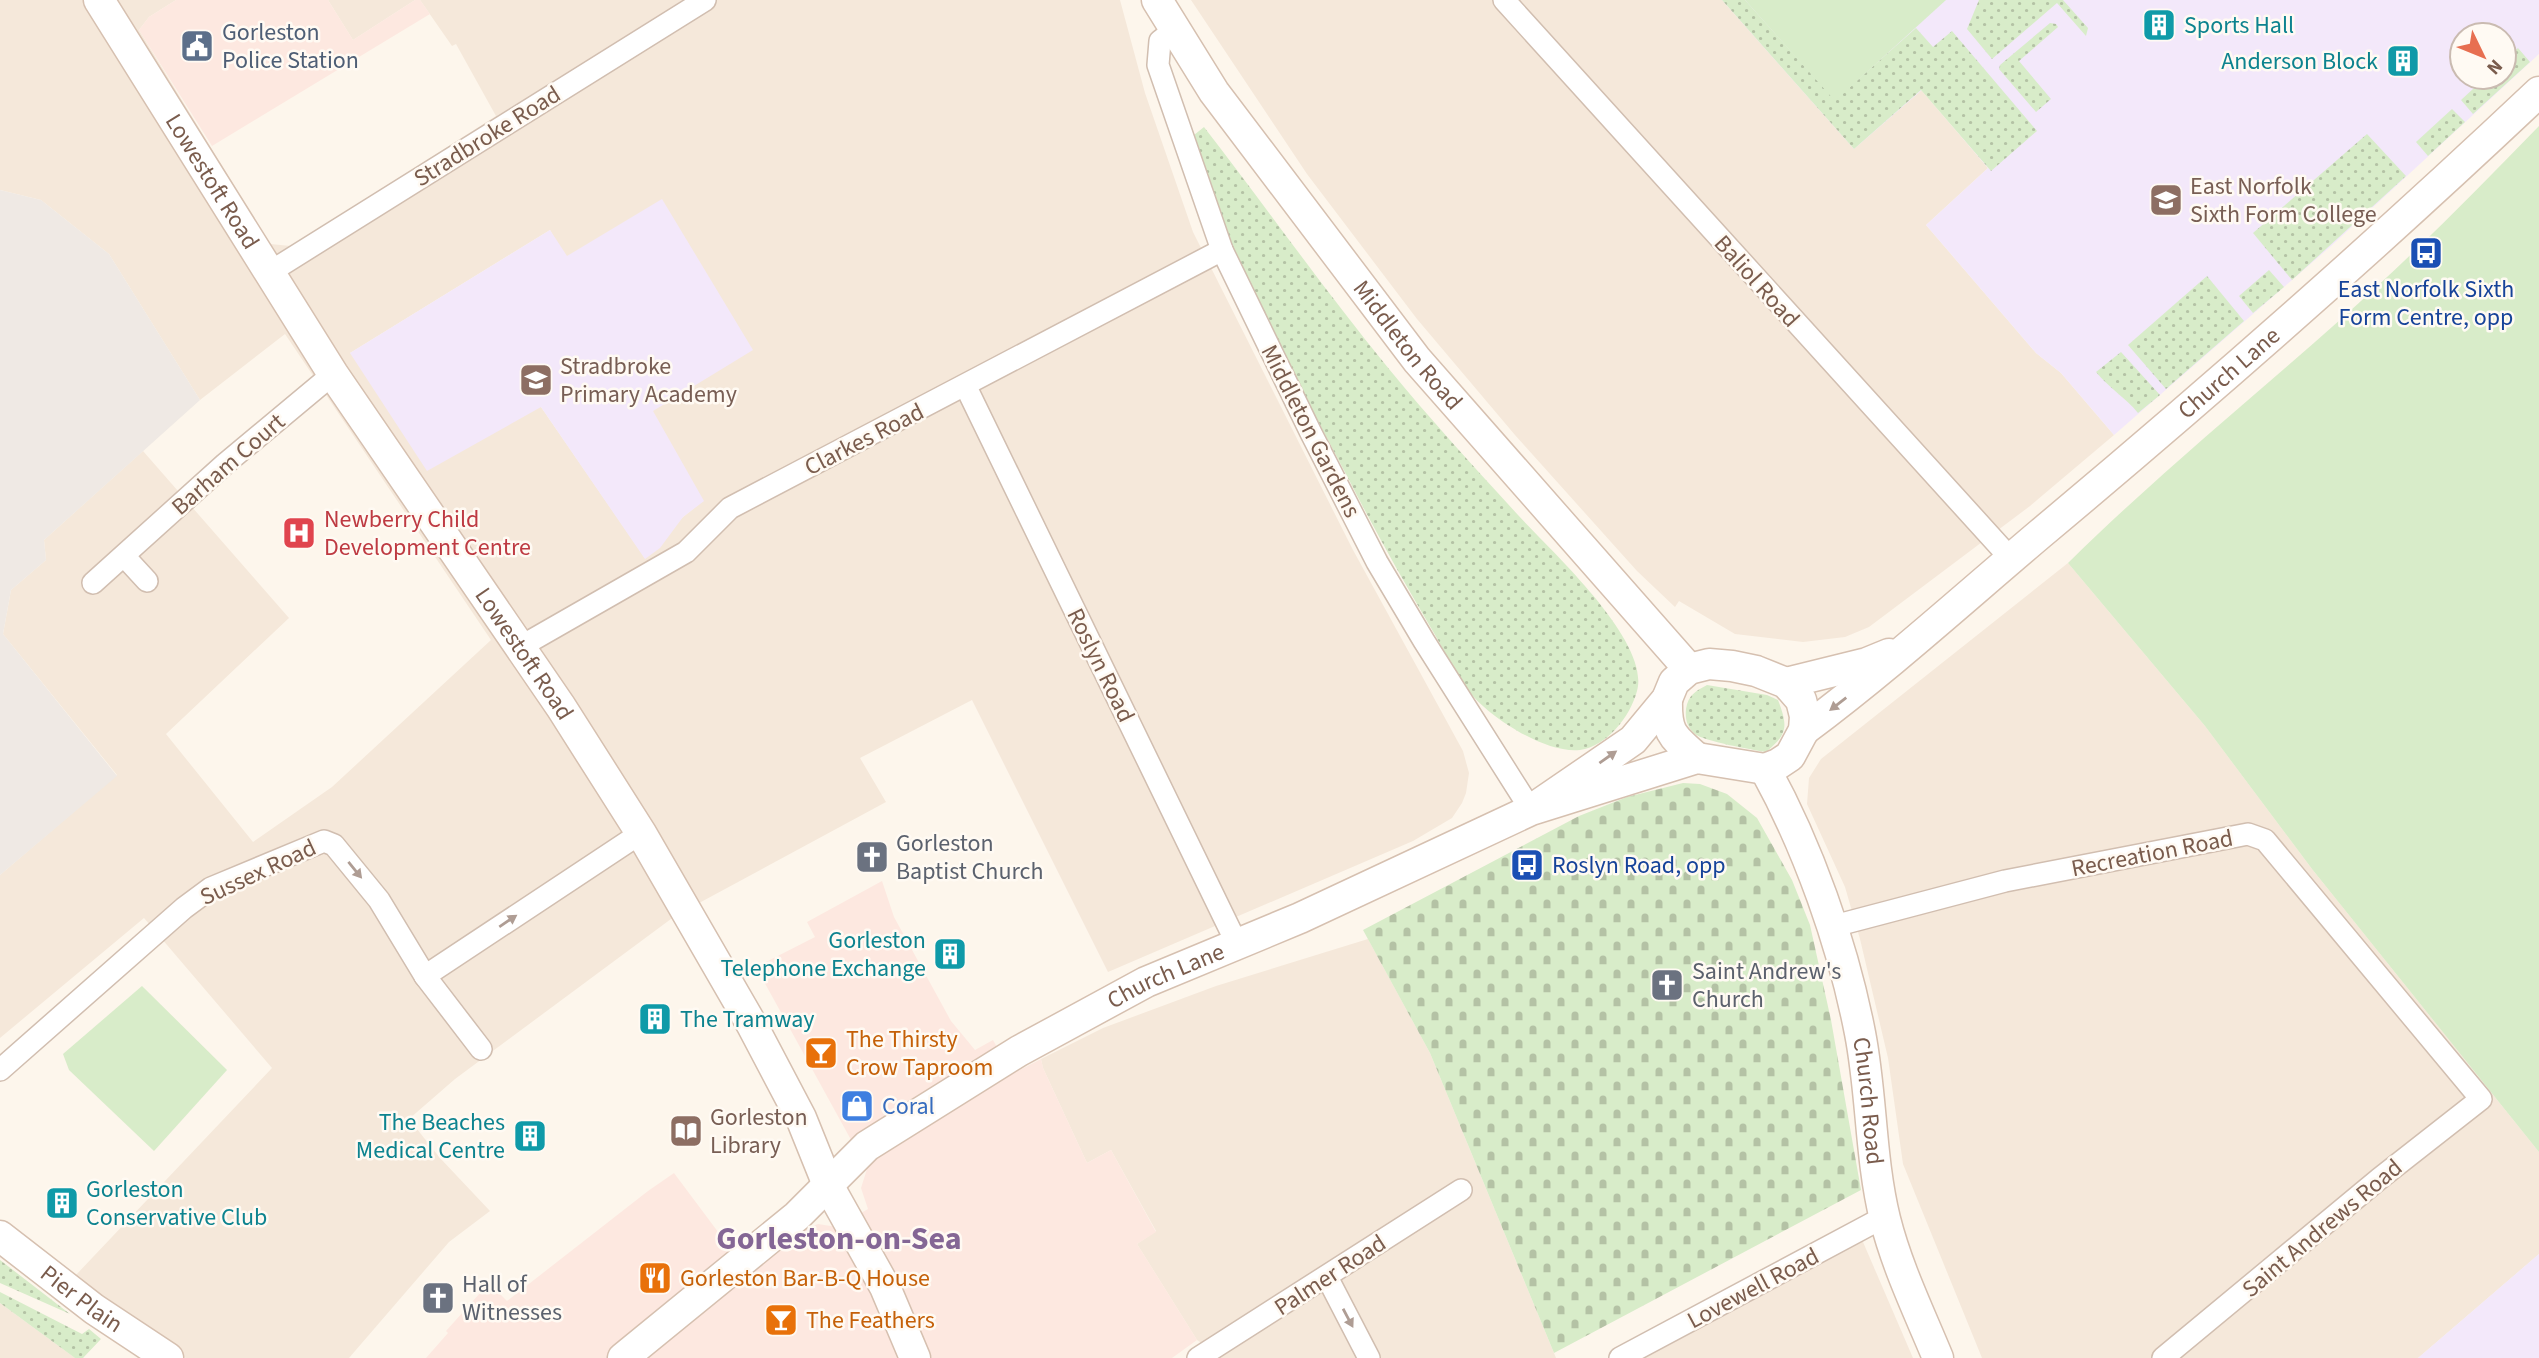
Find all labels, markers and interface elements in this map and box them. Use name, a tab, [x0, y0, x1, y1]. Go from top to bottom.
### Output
building icon: Sports Hall	[2140, 6, 2178, 44]
place label: Sports Hall	[2184, 8, 2294, 43]
place label: Gorleston Police Station	[222, 15, 359, 78]
north arrow	[2448, 21, 2518, 91]
public building icon: Gorleston Police Station	[178, 27, 216, 65]
building icon: Anderson Block	[2384, 42, 2422, 80]
place label: Anderson Block	[2221, 44, 2378, 79]
text: N	[2480, 53, 2509, 80]
street label: Stradbroke Road	[407, 77, 568, 196]
street label: Lowestoft Road	[156, 107, 268, 256]
place label: East Norfolk Sixth Form College	[2190, 169, 2377, 232]
school or university icon: East Norfolk Sixth Form College	[2147, 181, 2185, 219]
street label: Baliol Road	[1706, 227, 1808, 335]
bus stop icon: East Norfolk Sixth Form Centre, opp	[2407, 234, 2445, 272]
place label: East Norfolk Sixth Form Centre, opp	[2338, 272, 2514, 335]
street label: Middleton Road	[1344, 273, 1470, 418]
street label: Church Lane	[2170, 319, 2288, 428]
street label: Middleton Gardens	[1252, 339, 1369, 524]
place label: Stradbroke Primary Academy	[560, 349, 737, 412]
school or university icon: Stradbroke Primary Academy	[517, 361, 555, 399]
street label: Clarkes Road	[798, 394, 930, 485]
street label: Barham Court	[164, 405, 293, 524]
place label: Newberry Child Development Centre	[324, 502, 531, 565]
hospital icon: Newberry Child Development Centre	[280, 514, 318, 552]
street label: Lowestoft Road	[466, 580, 582, 727]
street label: Roslyn Road	[1058, 602, 1143, 728]
one-way arrow	[1830, 697, 1848, 712]
one-way arrow	[1599, 750, 1617, 764]
street label: Recreation Road	[2068, 821, 2236, 886]
place label: Gorleston Baptist Church	[896, 826, 1044, 889]
street label: Sussex Road	[194, 830, 322, 915]
church icon: Gorleston Baptist Church	[853, 838, 891, 876]
bus stop icon: Roslyn Road, opp	[1508, 846, 1546, 884]
place label: Roslyn Road, opp	[1552, 848, 1726, 883]
one-way arrow	[347, 861, 362, 879]
one-way arrow	[499, 915, 518, 928]
place label: Gorleston Telephone Exchange	[720, 923, 926, 986]
street label: Church Lane	[1101, 934, 1230, 1018]
building icon: Gorleston Telephone Exchange	[931, 935, 969, 973]
place label: Saint Andrew's Church	[1692, 954, 1841, 1017]
church icon: Saint Andrew's Church	[1648, 966, 1686, 1004]
building icon: The Tramway	[636, 1000, 674, 1038]
place label: The Tramway	[680, 1002, 814, 1037]
place label: The Thirsty Crow Taproom	[846, 1022, 993, 1085]
bar icon: The Thirsty Crow Taproom	[802, 1034, 840, 1072]
street label: Church Road	[1843, 1034, 1892, 1167]
shop icon: Coral	[838, 1087, 876, 1125]
place label: Coral	[882, 1089, 935, 1124]
place label: Gorleston Library	[710, 1100, 808, 1163]
place label: The Beaches Medical Centre	[356, 1105, 505, 1168]
library icon: Gorleston Library	[667, 1112, 705, 1150]
building icon: The Beaches Medical Centre	[511, 1117, 549, 1155]
street label: Saint Andrews Road	[2234, 1151, 2410, 1306]
place label: Gorleston Conservative Club	[86, 1172, 267, 1235]
building icon: Gorleston Conservative Club	[43, 1184, 81, 1222]
district label: Gorleston-on-Sea	[716, 1216, 962, 1262]
street label: Palmer Road	[1267, 1226, 1393, 1325]
street label: Lovewell Road	[1681, 1239, 1825, 1338]
street label: Pier Plain	[33, 1256, 130, 1342]
restaurant icon: Gorleston Bar-B-Q House	[636, 1259, 674, 1297]
place label: Gorleston Bar-B-Q House	[680, 1261, 930, 1296]
place label: Hall of Witnesses	[462, 1267, 562, 1330]
church icon: Hall of Witnesses	[419, 1279, 457, 1317]
bar icon: The Feathers	[762, 1301, 800, 1339]
place label: The Feathers	[806, 1303, 935, 1338]
one-way arrow	[1342, 1308, 1353, 1328]

